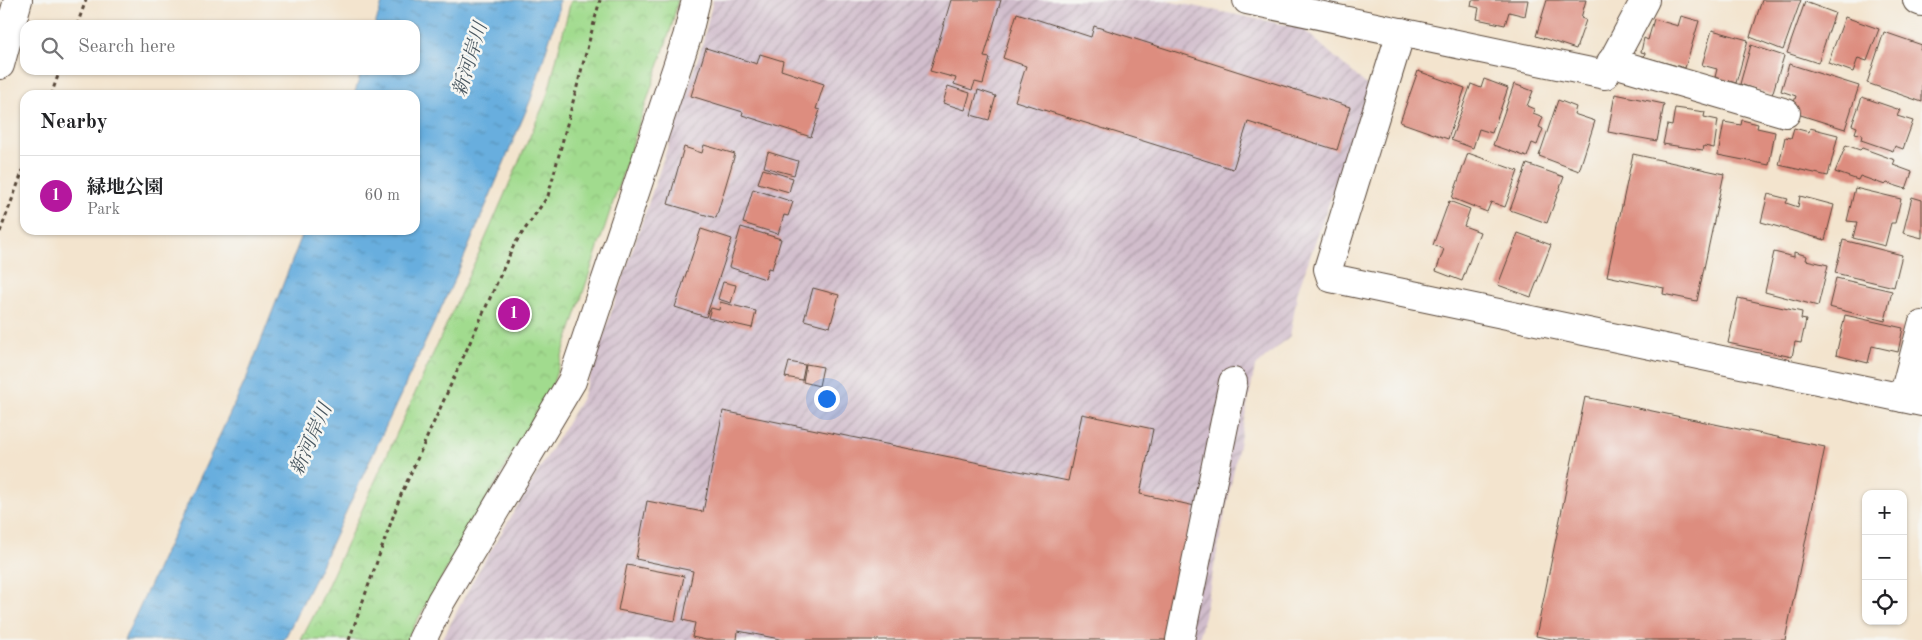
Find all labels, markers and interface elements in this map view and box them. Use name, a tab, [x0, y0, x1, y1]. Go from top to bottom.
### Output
water label: 新河岸川	[449, 18, 492, 99]
search box	[20, 20, 420, 75]
icon: search	[38, 34, 66, 62]
text: Search here	[78, 38, 175, 57]
text: Nearby	[40, 112, 108, 133]
text: 緑地公園	[87, 179, 163, 198]
text: 1	[51, 188, 61, 204]
text: 60 m	[364, 188, 400, 204]
text: Park	[87, 202, 120, 218]
pin: 1	[498, 295, 530, 333]
your location	[814, 386, 840, 412]
water label: 新河岸川	[286, 399, 337, 479]
map controls	[1862, 490, 1907, 625]
button: +	[1862, 490, 1907, 535]
button: −	[1862, 535, 1907, 580]
button: locate	[1862, 580, 1907, 625]

